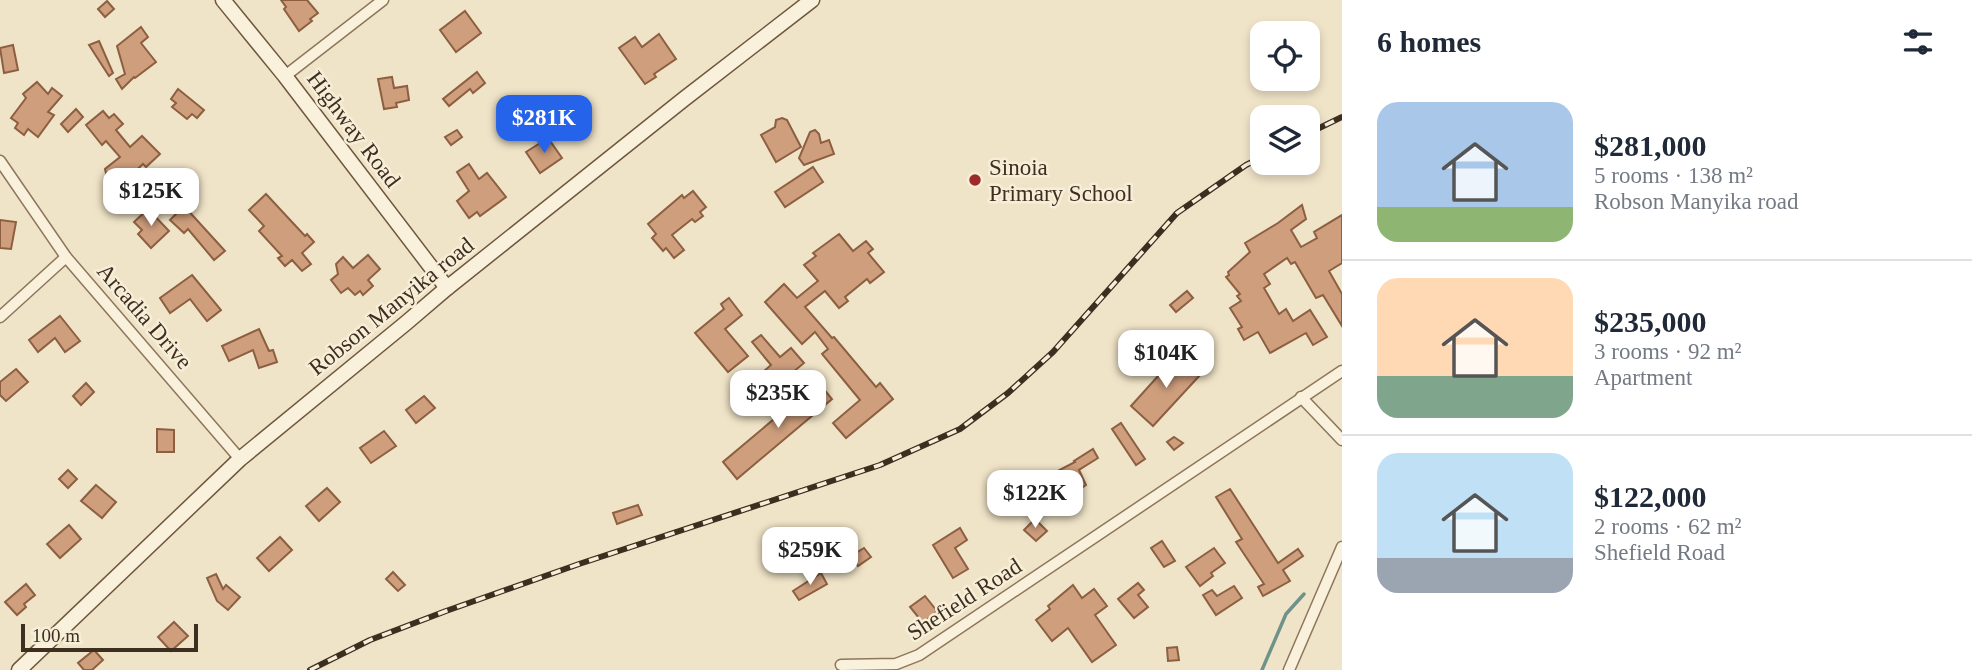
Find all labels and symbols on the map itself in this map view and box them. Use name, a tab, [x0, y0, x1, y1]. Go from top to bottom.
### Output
street label: Highway Road	[302, 66, 406, 193]
pin: $281K	[495, 96, 593, 155]
place label: Sinoia Primary School	[989, 155, 1133, 206]
pin: $125K	[102, 168, 200, 228]
marker: Sinoia Primary School	[967, 172, 983, 188]
street label: Robson Manyika road	[304, 232, 479, 380]
street label: Arcadia Drive	[92, 259, 197, 374]
pin: $104K	[1117, 330, 1215, 390]
pin: $235K	[729, 370, 827, 430]
pin: $122K	[986, 470, 1084, 530]
pin: $259K	[761, 528, 859, 587]
street label: Shefield Road	[903, 553, 1026, 646]
scale bar	[21, 621, 198, 653]

